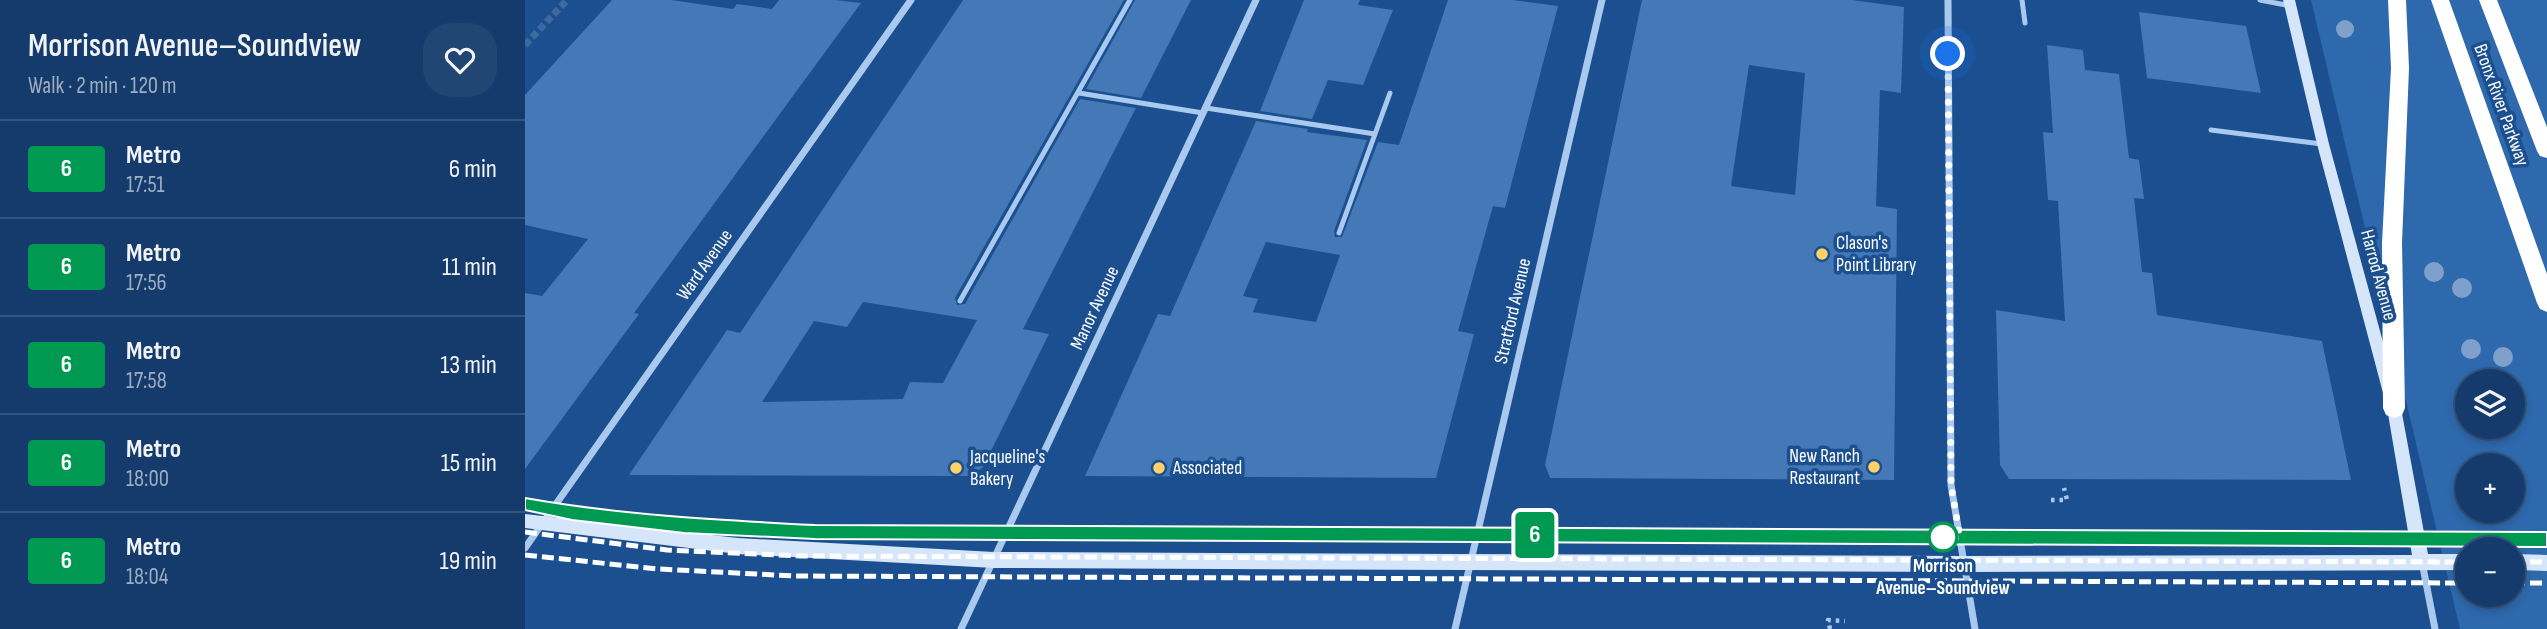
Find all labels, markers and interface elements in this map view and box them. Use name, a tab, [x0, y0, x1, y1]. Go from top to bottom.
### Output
button: heart	[423, 23, 497, 97]
text: Morrison Avenue–Soundview	[28, 26, 361, 66]
your location	[1930, 36, 1965, 71]
street label: Bronx River Parkway	[2468, 41, 2534, 170]
text: Walk · 2 min · 120 m	[28, 72, 177, 100]
text: Metro	[126, 140, 181, 171]
text: 6	[61, 154, 72, 183]
text: 6 min	[449, 154, 497, 185]
text: 17:51	[126, 171, 165, 199]
street label: Ward Avenue	[672, 225, 738, 305]
street label: Harrod Avenue	[2355, 227, 2401, 323]
place label: Clason's Point Library	[1836, 232, 1917, 277]
text: Metro	[126, 238, 181, 269]
marker: Clason's Point Library	[1814, 246, 1830, 262]
text: 6	[61, 252, 72, 281]
text: 11 min	[442, 252, 497, 283]
street label: Stratford Avenue	[1490, 256, 1536, 366]
street label: Manor Avenue	[1066, 263, 1124, 353]
text: 17:56	[126, 269, 167, 297]
text: Metro	[126, 336, 181, 367]
text: 6	[61, 350, 72, 379]
text: 13 min	[440, 350, 497, 381]
text: 17:58	[126, 367, 167, 395]
map controls	[2455, 369, 2525, 607]
button: layers	[2455, 369, 2525, 439]
text: Metro	[126, 434, 181, 465]
place label: New Ranch Restaurant	[1789, 445, 1860, 490]
place label: Jacqueline's Bakery	[969, 446, 1045, 491]
text: 6	[61, 448, 72, 477]
text: 15 min	[441, 448, 497, 479]
button: +	[2455, 453, 2525, 523]
place label: Associated	[1172, 457, 1242, 480]
marker: New Ranch Restaurant	[1866, 459, 1882, 475]
marker: Jacqueline's Bakery	[948, 460, 964, 476]
marker: Associated	[1151, 460, 1167, 476]
text: 18:00	[126, 465, 169, 493]
line badge: 6	[1512, 512, 1558, 558]
text: 6	[1529, 520, 1541, 549]
marker: Morrison Avenue–Soundview	[1928, 522, 1958, 552]
text: Metro	[126, 532, 181, 563]
button: −	[2455, 537, 2525, 607]
text: 6	[61, 546, 72, 575]
text: 19 min	[440, 546, 497, 577]
place label: Morrison Avenue–Soundview	[1875, 555, 2010, 600]
text: 18:04	[126, 563, 168, 591]

